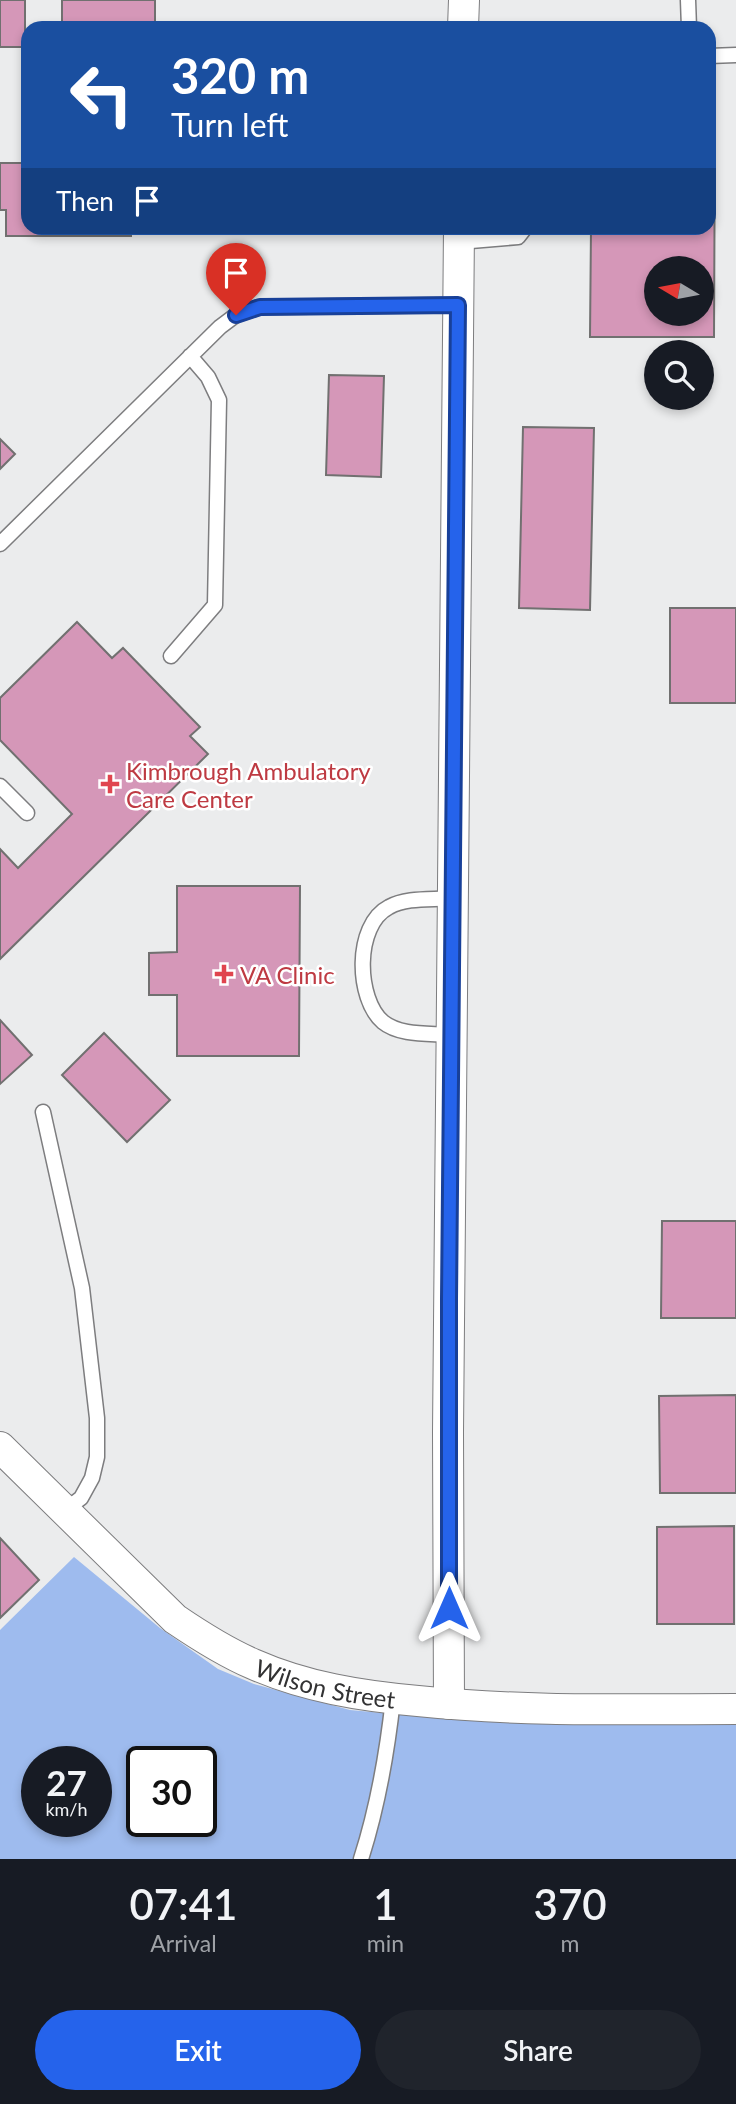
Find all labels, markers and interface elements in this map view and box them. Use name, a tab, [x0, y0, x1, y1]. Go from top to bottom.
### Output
text: 320 m	[171, 46, 309, 104]
icon: left	[56, 49, 147, 140]
text: Turn left	[171, 105, 288, 144]
icon: arrive	[128, 182, 166, 220]
text: Then	[56, 185, 114, 217]
pin	[206, 243, 266, 315]
icon: arrive	[217, 254, 255, 292]
north arrow	[644, 256, 714, 326]
map controls	[644, 256, 714, 410]
button: search	[644, 340, 714, 410]
place label: Kimbrough Ambulatory Care Center	[126, 756, 371, 813]
marker: Kimbrough Ambulatory Care Center	[100, 774, 120, 794]
place label: VA Clinic	[240, 960, 335, 989]
marker: VA Clinic	[214, 964, 234, 984]
position arrow	[412, 1571, 486, 1645]
street label: Wilson Street	[251, 1652, 397, 1713]
speed limit sign: 30	[126, 1746, 217, 1837]
text: 27	[46, 1761, 87, 1803]
text: km/h	[45, 1798, 88, 1820]
text: 07:41	[129, 1879, 237, 1929]
text: 1	[373, 1879, 398, 1929]
text: 370	[534, 1879, 607, 1929]
text: Arrival	[150, 1929, 217, 1957]
text: min	[367, 1929, 404, 1957]
text: m	[561, 1929, 580, 1957]
button: Exit	[35, 2010, 361, 2090]
button: Share	[375, 2010, 701, 2090]

